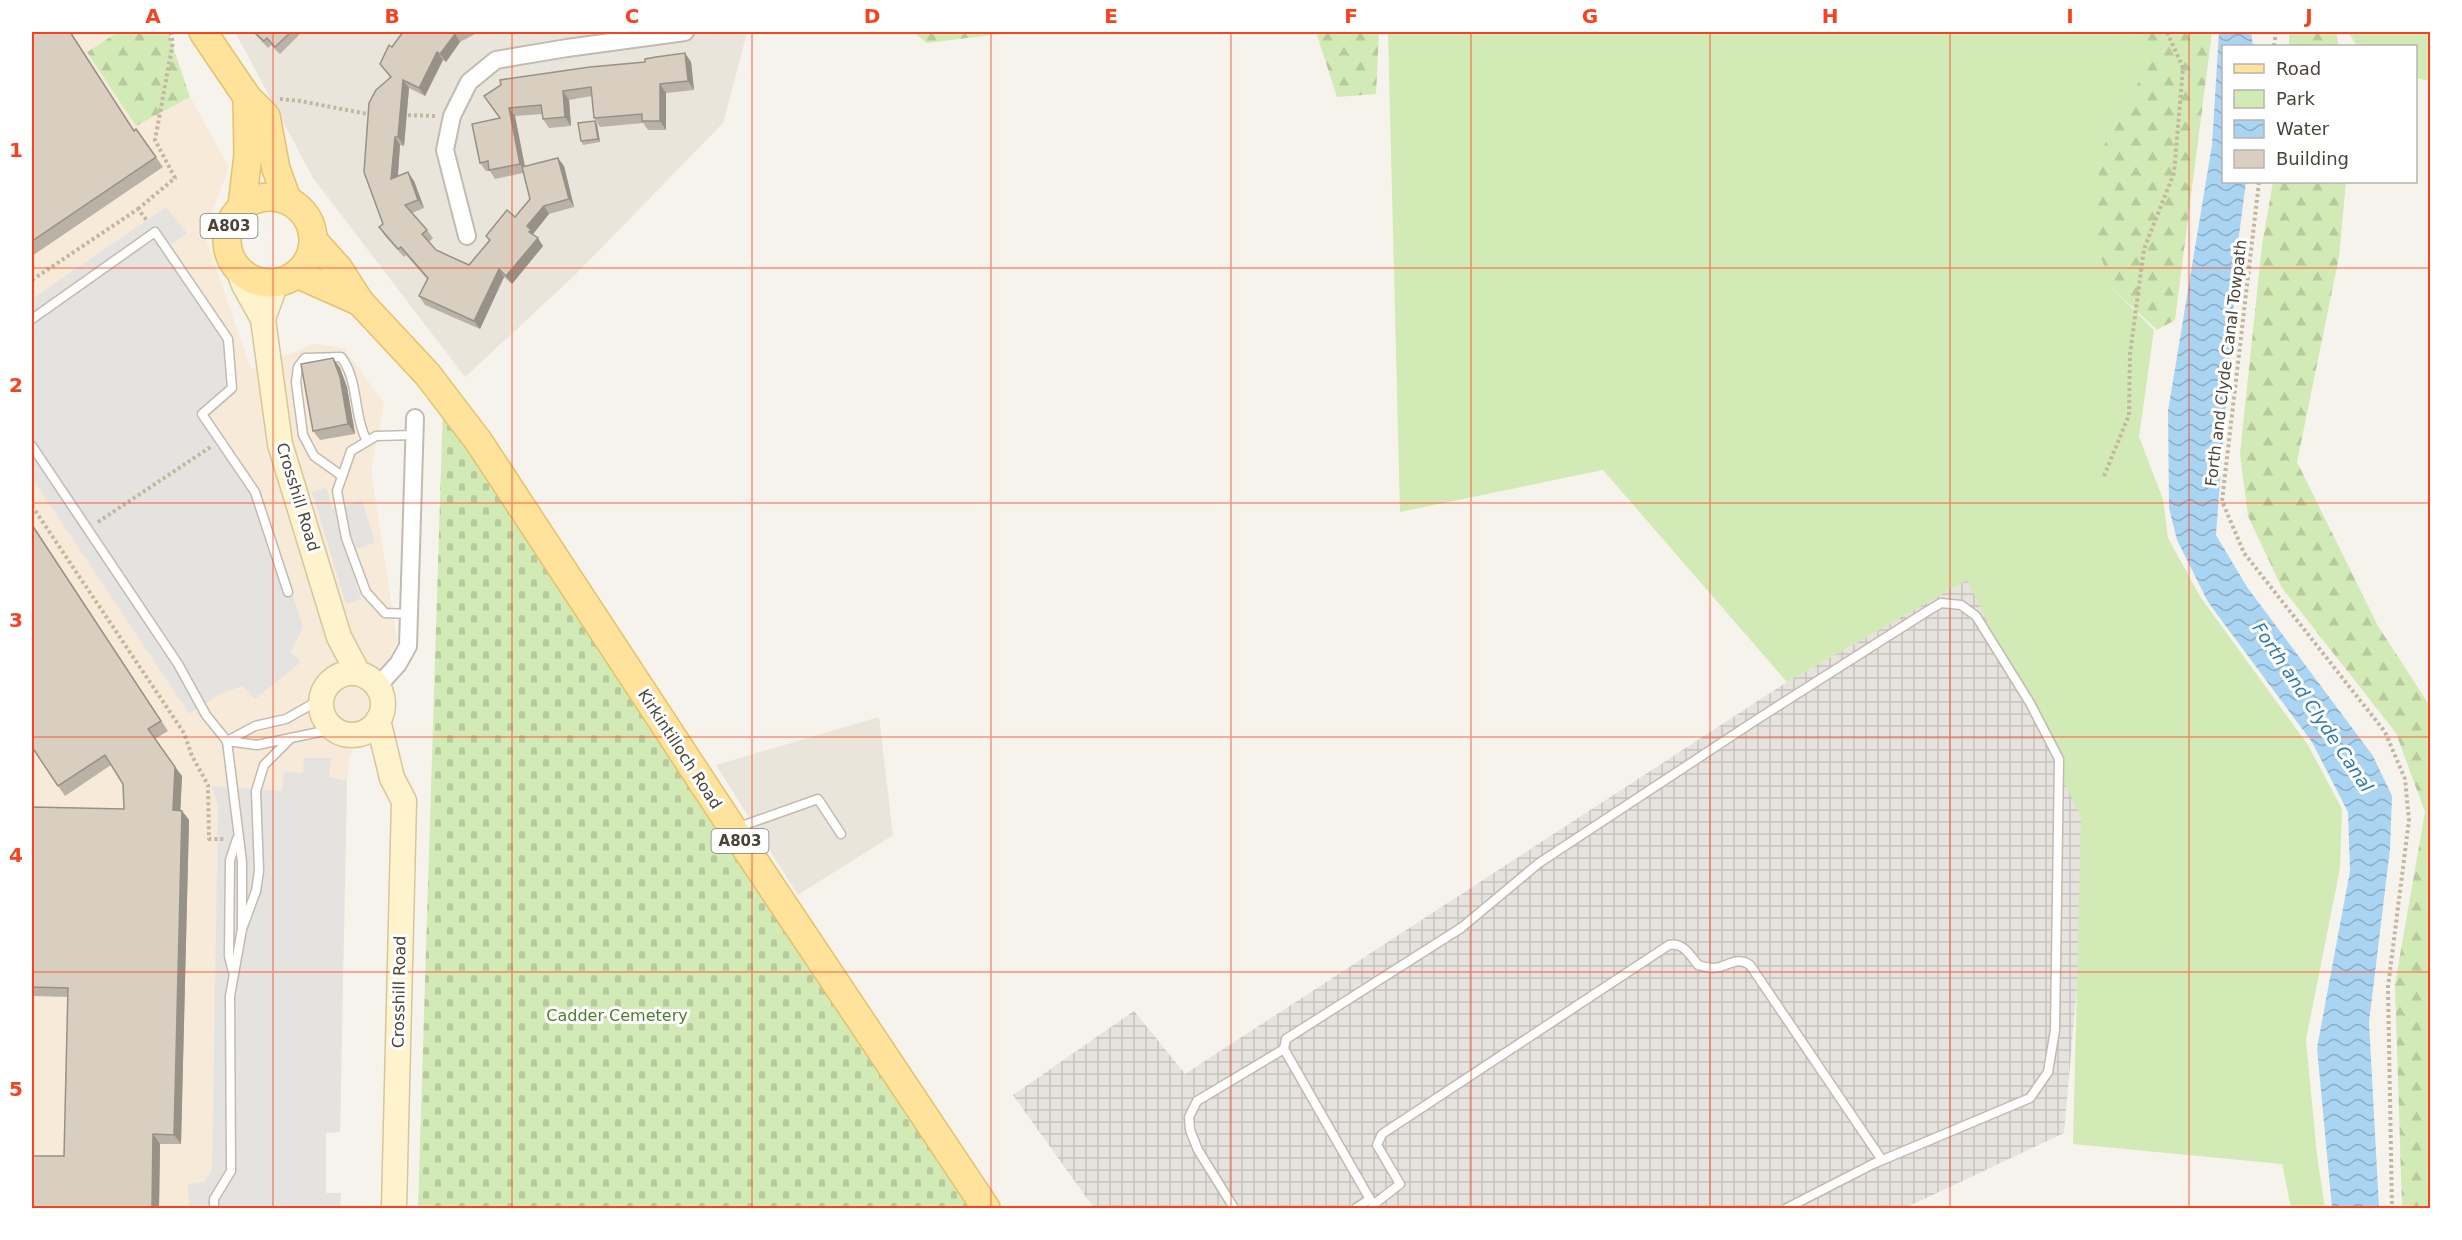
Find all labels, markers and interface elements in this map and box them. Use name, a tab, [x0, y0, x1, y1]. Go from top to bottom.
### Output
text: A	[145, 4, 161, 28]
text: B	[384, 4, 400, 28]
text: C	[625, 4, 639, 28]
text: D	[864, 4, 880, 28]
text: E	[1104, 4, 1118, 28]
text: F	[1344, 4, 1358, 28]
text: G	[1582, 4, 1598, 28]
text: H	[1822, 4, 1838, 28]
text: I	[2066, 4, 2074, 28]
text: J	[2303, 4, 2313, 28]
legend	[2222, 45, 2417, 183]
text: Road	[2276, 58, 2321, 79]
text: Park	[2276, 88, 2315, 109]
text: Water	[2276, 118, 2330, 139]
text: 1	[9, 138, 23, 162]
text: Building	[2276, 148, 2349, 169]
road number: A803	[200, 214, 258, 238]
street label: Forth and Clyde Canal Towpath	[2201, 238, 2251, 488]
text: 2	[9, 373, 23, 397]
street label: Crosshill Road	[272, 440, 324, 554]
text: 3	[9, 608, 23, 632]
water label: Forth and Clyde Canal	[2248, 618, 2378, 796]
street label: Kirkintilloch Road	[634, 686, 726, 812]
road number: A803	[712, 829, 768, 853]
text: 4	[9, 843, 23, 867]
street label: Crosshill Road	[389, 936, 409, 1048]
park label: Cadder Cemetery	[546, 1006, 688, 1025]
text: 5	[9, 1077, 23, 1101]

